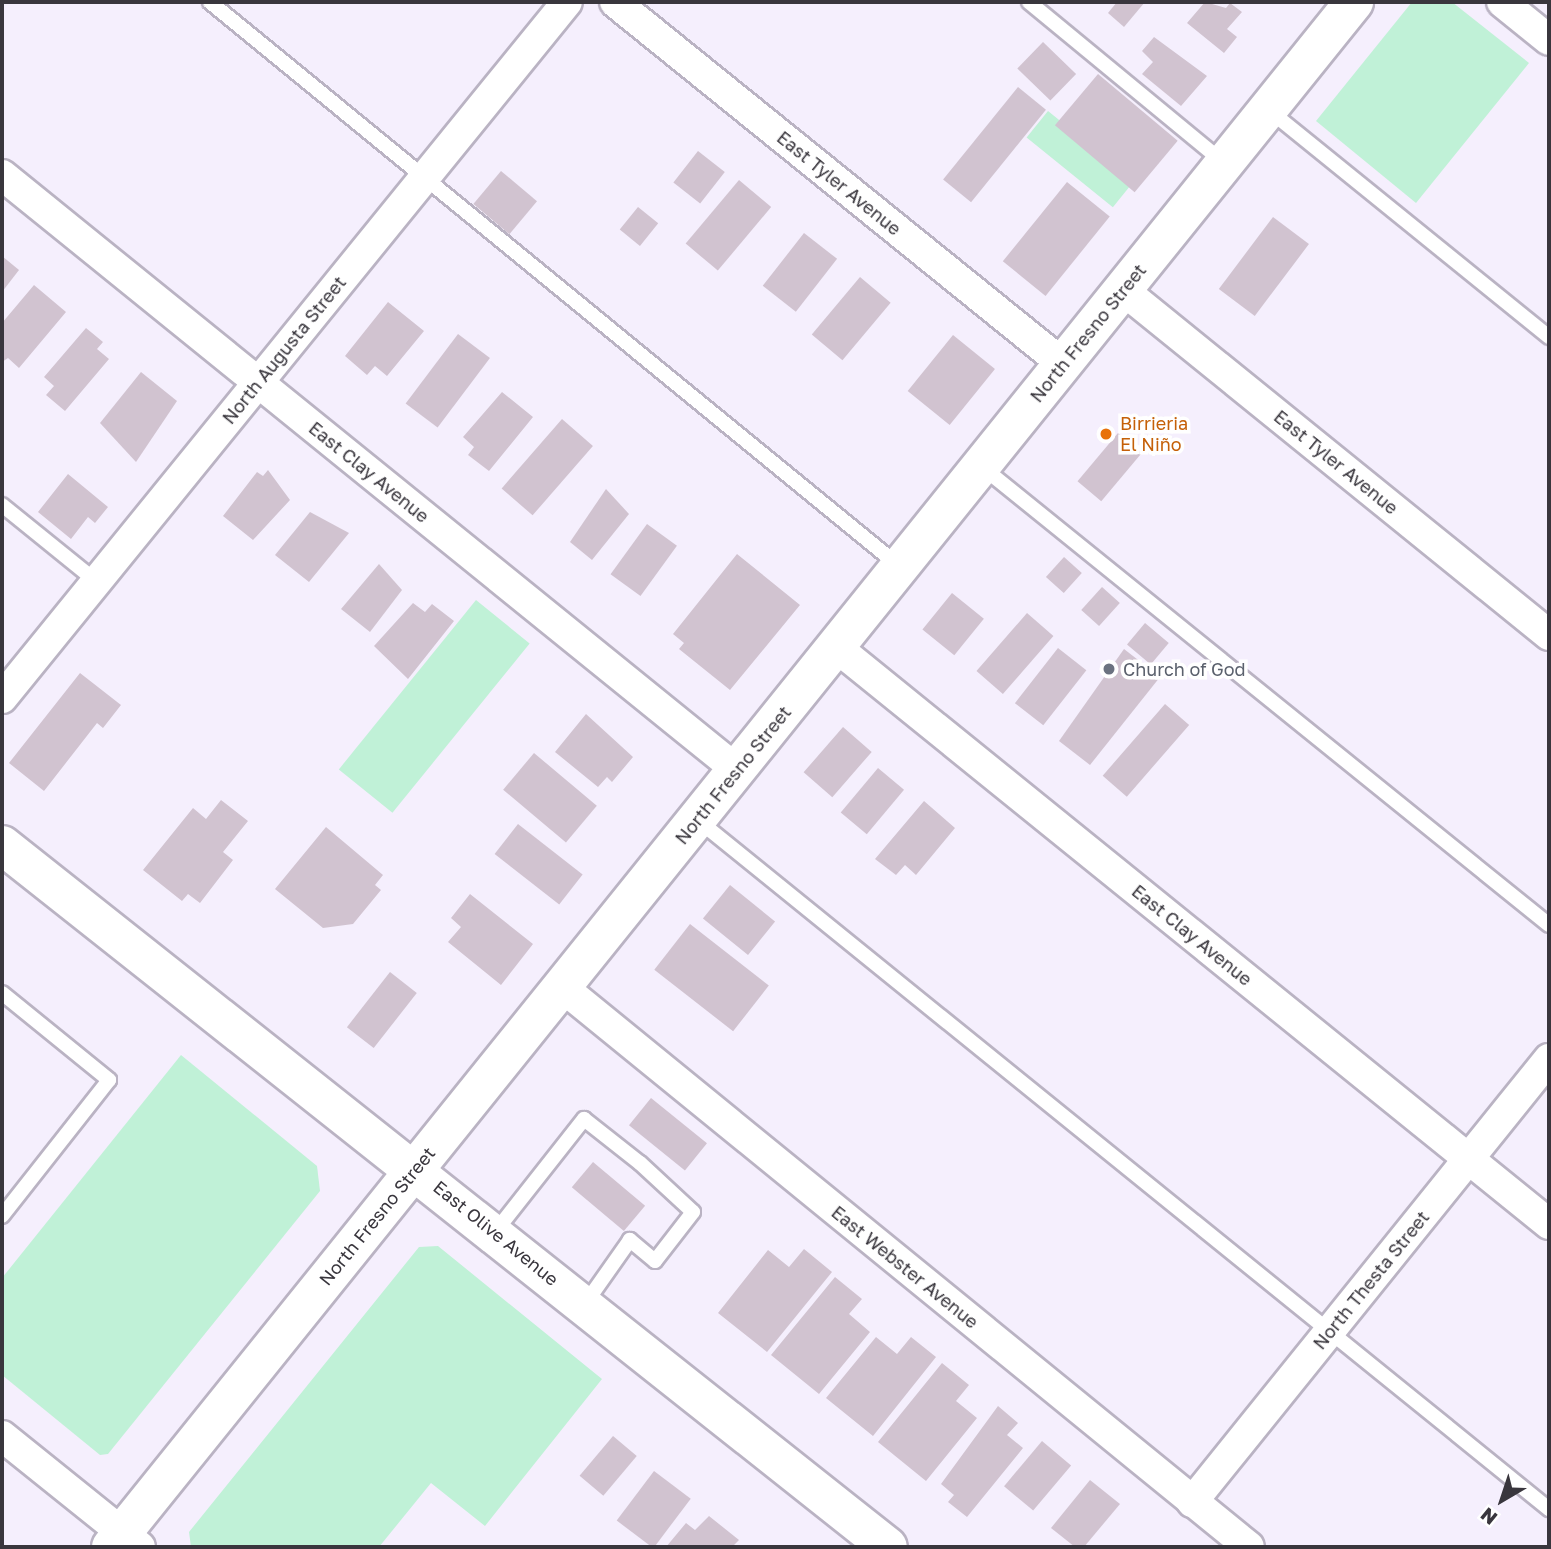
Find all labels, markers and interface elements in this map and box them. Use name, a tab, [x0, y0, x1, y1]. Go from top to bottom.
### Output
street label: East Tyler Avenue	[773, 126, 905, 240]
street label: North Fresno Street	[1026, 259, 1150, 407]
street label: North Augusta Street	[218, 272, 350, 428]
street label: East Tyler Avenue	[1270, 405, 1402, 519]
place label: Birrieria El Niño	[1120, 413, 1188, 456]
street label: East Clay Avenue	[305, 417, 433, 527]
marker: Birrieria El Niño	[1098, 426, 1114, 442]
place label: Church of God	[1123, 658, 1246, 680]
marker: Church of God	[1101, 661, 1117, 677]
street label: North Fresno Street	[671, 701, 795, 849]
street label: East Clay Avenue	[1128, 880, 1256, 990]
street label: North Fresno Street	[315, 1142, 439, 1290]
street label: East Olive Avenue	[429, 1176, 563, 1290]
street label: East Webster Avenue	[827, 1201, 983, 1333]
street label: North Thesta Street	[1308, 1206, 1434, 1354]
north arrow	[1467, 1465, 1537, 1535]
text: N	[1476, 1503, 1501, 1530]

